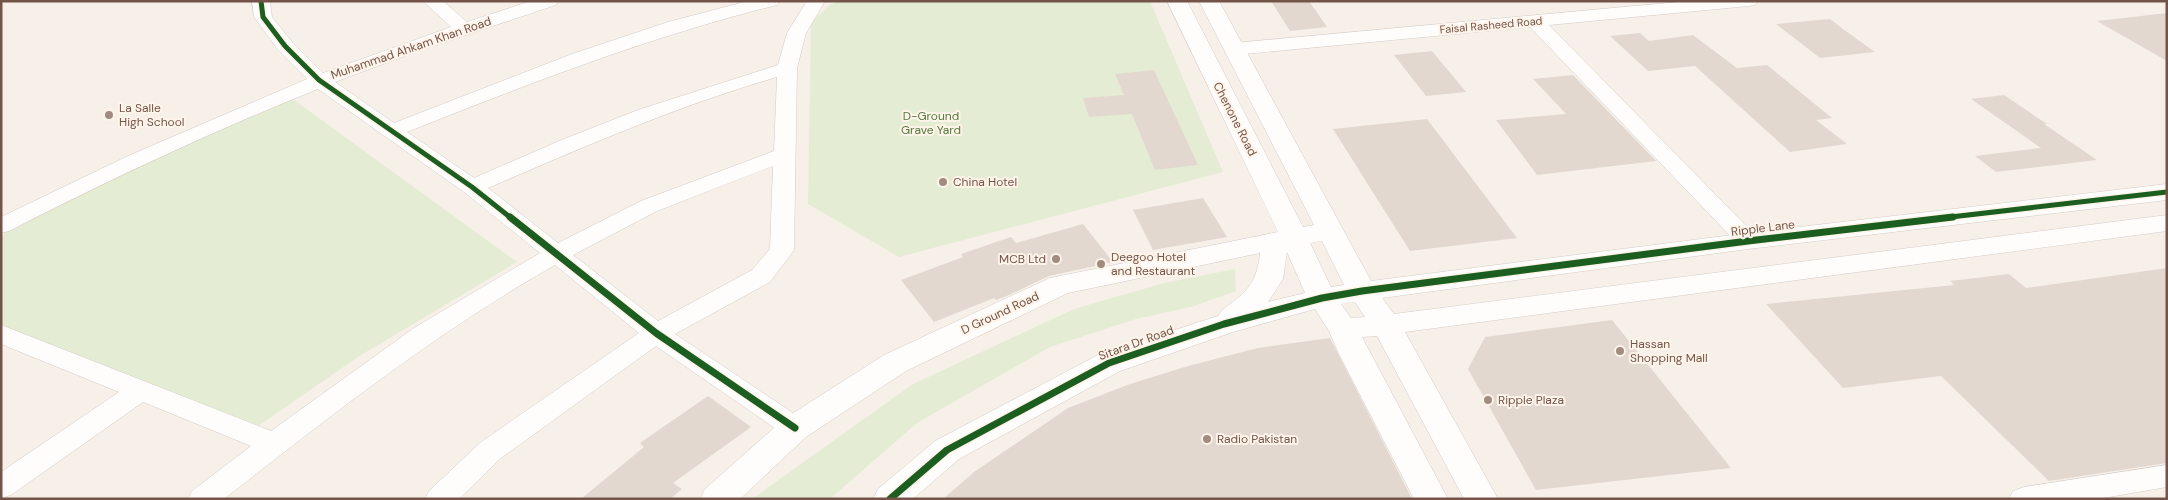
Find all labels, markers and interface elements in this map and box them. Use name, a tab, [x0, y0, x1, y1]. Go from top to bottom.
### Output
street label: Muhammad Ahkam Khan Road	[329, 13, 493, 83]
street label: Faisal Rasheed Road	[1439, 14, 1543, 36]
street label: Chenone Road	[1209, 79, 1261, 159]
place label: La Salle High School	[119, 100, 184, 130]
park label: D-Ground Grave Yard	[901, 108, 961, 138]
marker: La Salle High School	[103, 109, 115, 121]
place label: China Hotel	[953, 174, 1017, 190]
marker: China Hotel	[937, 176, 949, 188]
street label: Ripple Lane	[1730, 216, 1796, 240]
place label: Deegoo Hotel and Restaurant	[1111, 249, 1195, 279]
place label: MCB Ltd	[999, 251, 1046, 267]
marker: MCB Ltd	[1050, 253, 1062, 265]
marker: Deegoo Hotel and Restaurant	[1095, 258, 1107, 270]
street label: D Ground Road	[958, 288, 1042, 338]
street label: Sitara Dr Road	[1096, 322, 1176, 364]
place label: Hassan Shopping Mall	[1630, 336, 1708, 366]
marker: Hassan Shopping Mall	[1614, 345, 1626, 357]
place label: Ripple Plaza	[1498, 392, 1564, 408]
marker: Ripple Plaza	[1482, 394, 1494, 406]
place label: Radio Pakistan	[1217, 431, 1297, 447]
marker: Radio Pakistan	[1201, 433, 1213, 445]

